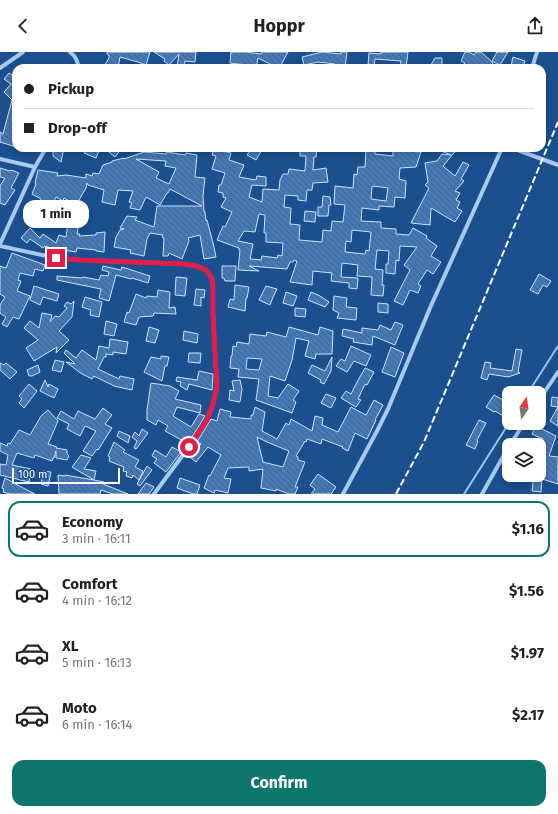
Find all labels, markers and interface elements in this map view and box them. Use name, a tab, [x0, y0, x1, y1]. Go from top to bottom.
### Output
icon: back	[12, 15, 34, 37]
text: Hoppr	[253, 15, 305, 37]
icon: share	[524, 15, 546, 37]
text: Pickup	[48, 80, 94, 98]
text: Drop-off	[48, 119, 107, 137]
callout: 1 min	[23, 200, 89, 228]
text: 1 min	[40, 206, 72, 221]
route end	[47, 249, 65, 267]
north arrow	[502, 386, 546, 430]
map controls	[502, 386, 546, 482]
route start	[180, 438, 198, 456]
button: layers	[502, 438, 546, 482]
scale bar	[12, 466, 120, 485]
text: 100 m	[18, 468, 47, 481]
icon: car	[14, 511, 50, 547]
text: Economy	[62, 513, 123, 531]
text: $1.16	[512, 520, 544, 538]
text: 3 min · 16:11	[62, 531, 131, 546]
icon: car	[14, 573, 50, 609]
text: Comfort	[62, 575, 118, 593]
text: $1.56	[509, 582, 544, 600]
text: 4 min · 16:12	[62, 593, 132, 608]
icon: car	[14, 635, 50, 671]
text: XL	[62, 637, 78, 655]
text: $1.97	[511, 644, 544, 662]
text: 5 min · 16:13	[62, 655, 132, 670]
icon: car	[14, 697, 50, 733]
text: Moto	[62, 699, 97, 717]
text: $2.17	[512, 706, 544, 724]
text: 6 min · 16:14	[62, 717, 133, 732]
button: Confirm	[12, 760, 546, 806]

